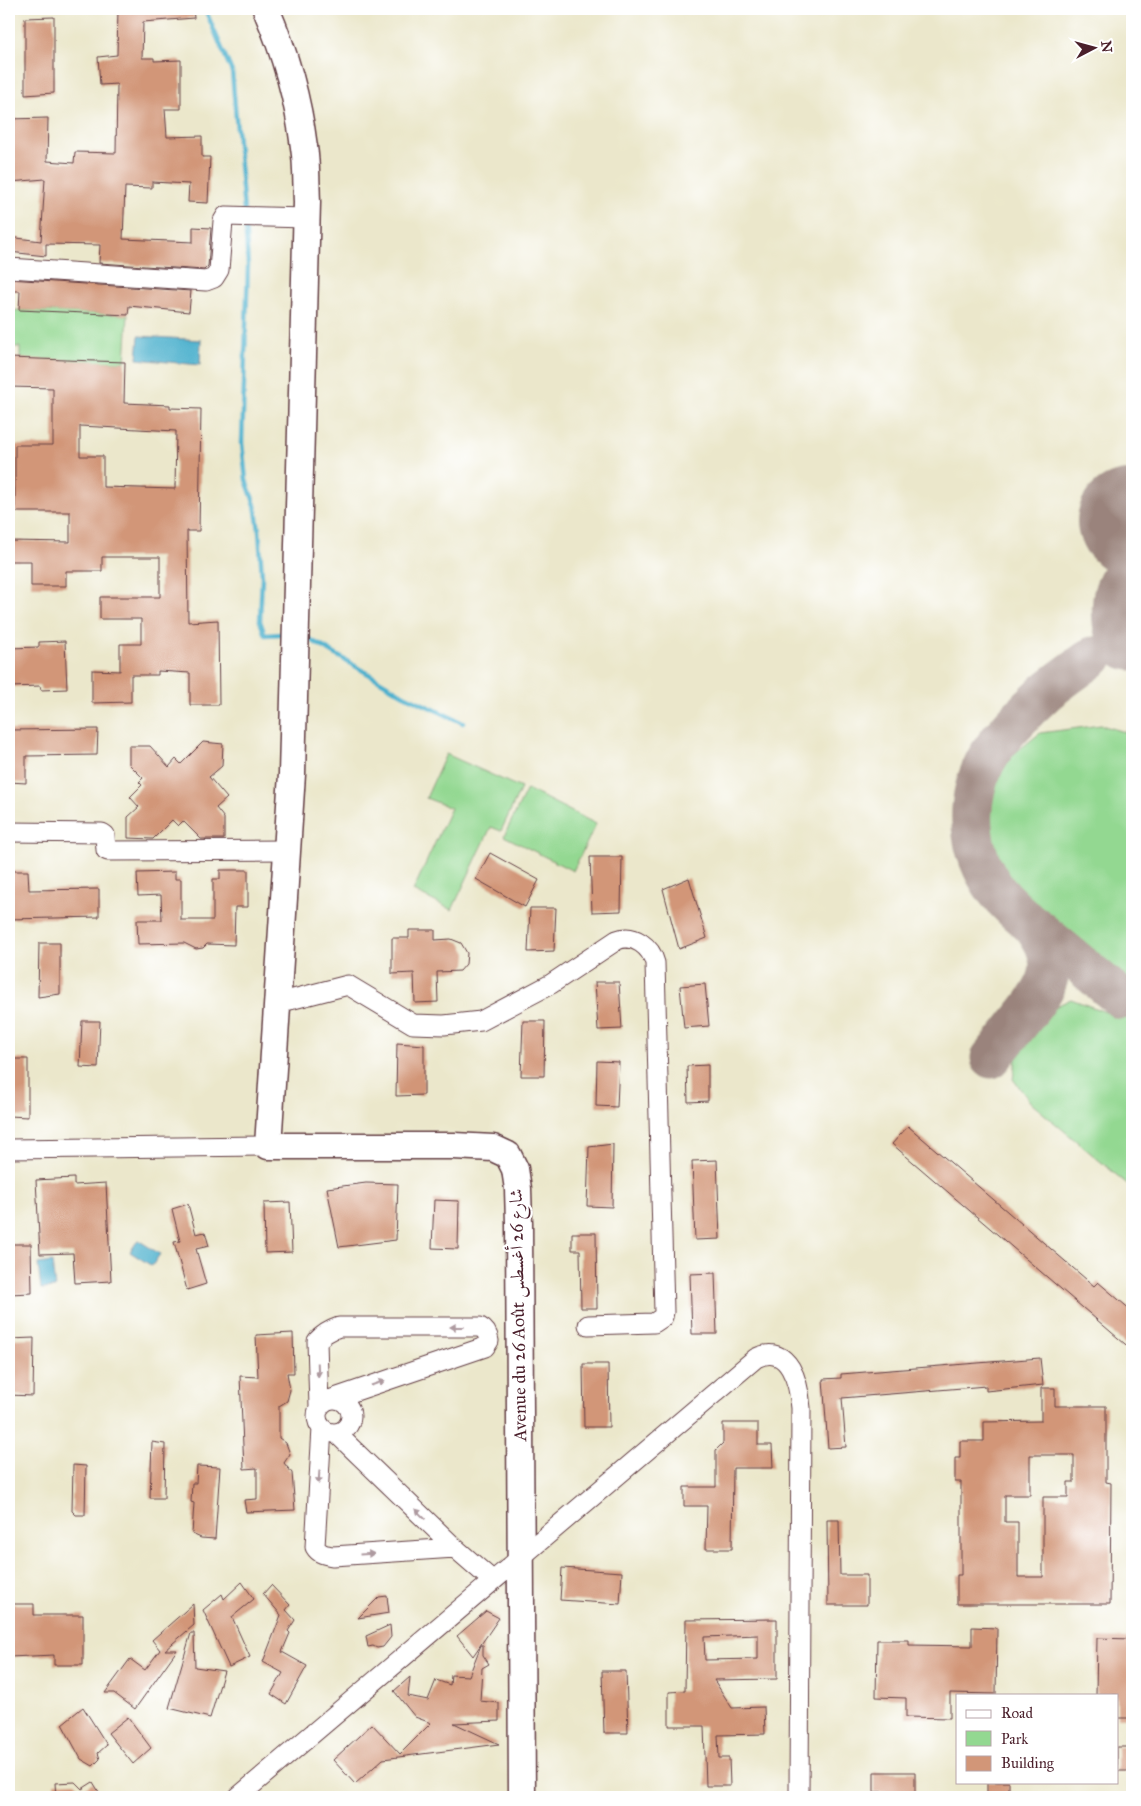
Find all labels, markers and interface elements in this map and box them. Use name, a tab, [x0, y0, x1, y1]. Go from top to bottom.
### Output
north arrow	[1068, 22, 1118, 72]
text: N	[1097, 40, 1116, 54]
street label: Avenue du 26 Août شارع 26 أغسطس	[503, 1188, 535, 1443]
one-way arrow	[449, 1323, 465, 1331]
one-way arrow	[315, 1362, 323, 1378]
one-way arrow	[371, 1379, 386, 1387]
one-way arrow	[315, 1469, 323, 1485]
one-way arrow	[414, 1508, 426, 1520]
one-way arrow	[359, 1549, 375, 1557]
legend	[956, 1694, 1118, 1784]
text: Road	[1001, 1704, 1033, 1722]
text: Park	[1001, 1730, 1028, 1748]
text: Building	[1001, 1754, 1055, 1772]

